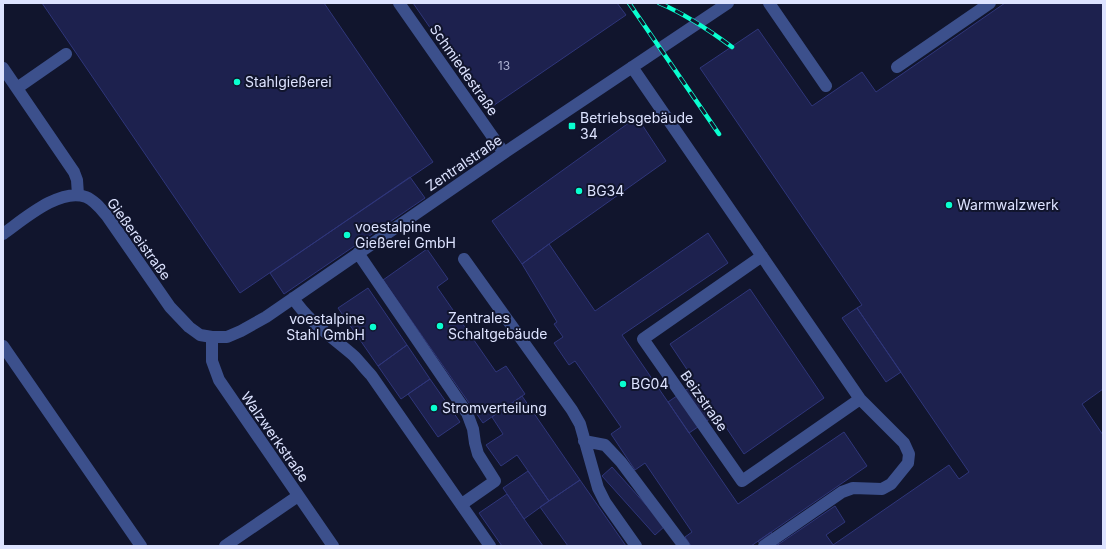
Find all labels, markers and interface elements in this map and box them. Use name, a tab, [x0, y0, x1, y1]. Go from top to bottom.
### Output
street label: Schmiedestraße	[427, 21, 502, 119]
house number: 13	[498, 58, 510, 73]
place label: Stahlgießerei	[245, 73, 332, 90]
marker: Stahlgießerei	[232, 77, 242, 87]
place label: Betriebsgebäude 34	[580, 109, 693, 142]
marker: Betriebsgebäude 34	[567, 121, 577, 131]
street label: Zentralstraße	[422, 131, 505, 194]
place label: BG34	[587, 182, 624, 199]
marker: BG34	[574, 186, 584, 196]
street label: Gießereistraße	[104, 194, 175, 283]
place label: Warmwalzwerk	[957, 196, 1059, 213]
marker: Warmwalzwerk	[944, 200, 954, 210]
place label: voestalpine Gießerei GmbH	[355, 218, 456, 251]
marker: voestalpine Gießerei GmbH	[342, 230, 352, 240]
place label: Zentrales Schaltgebäude	[448, 309, 548, 342]
place label: voestalpine Stahl GmbH	[286, 310, 365, 343]
marker: Zentrales Schaltgebäude	[435, 321, 445, 331]
marker: voestalpine Stahl GmbH	[368, 322, 378, 332]
street label: Beizstraße	[677, 367, 732, 434]
place label: BG04	[631, 375, 668, 392]
marker: BG04	[618, 379, 628, 389]
street label: Walzwerkstraße	[238, 388, 313, 485]
place label: Stromverteilung	[442, 399, 547, 416]
marker: Stromverteilung	[429, 403, 439, 413]

